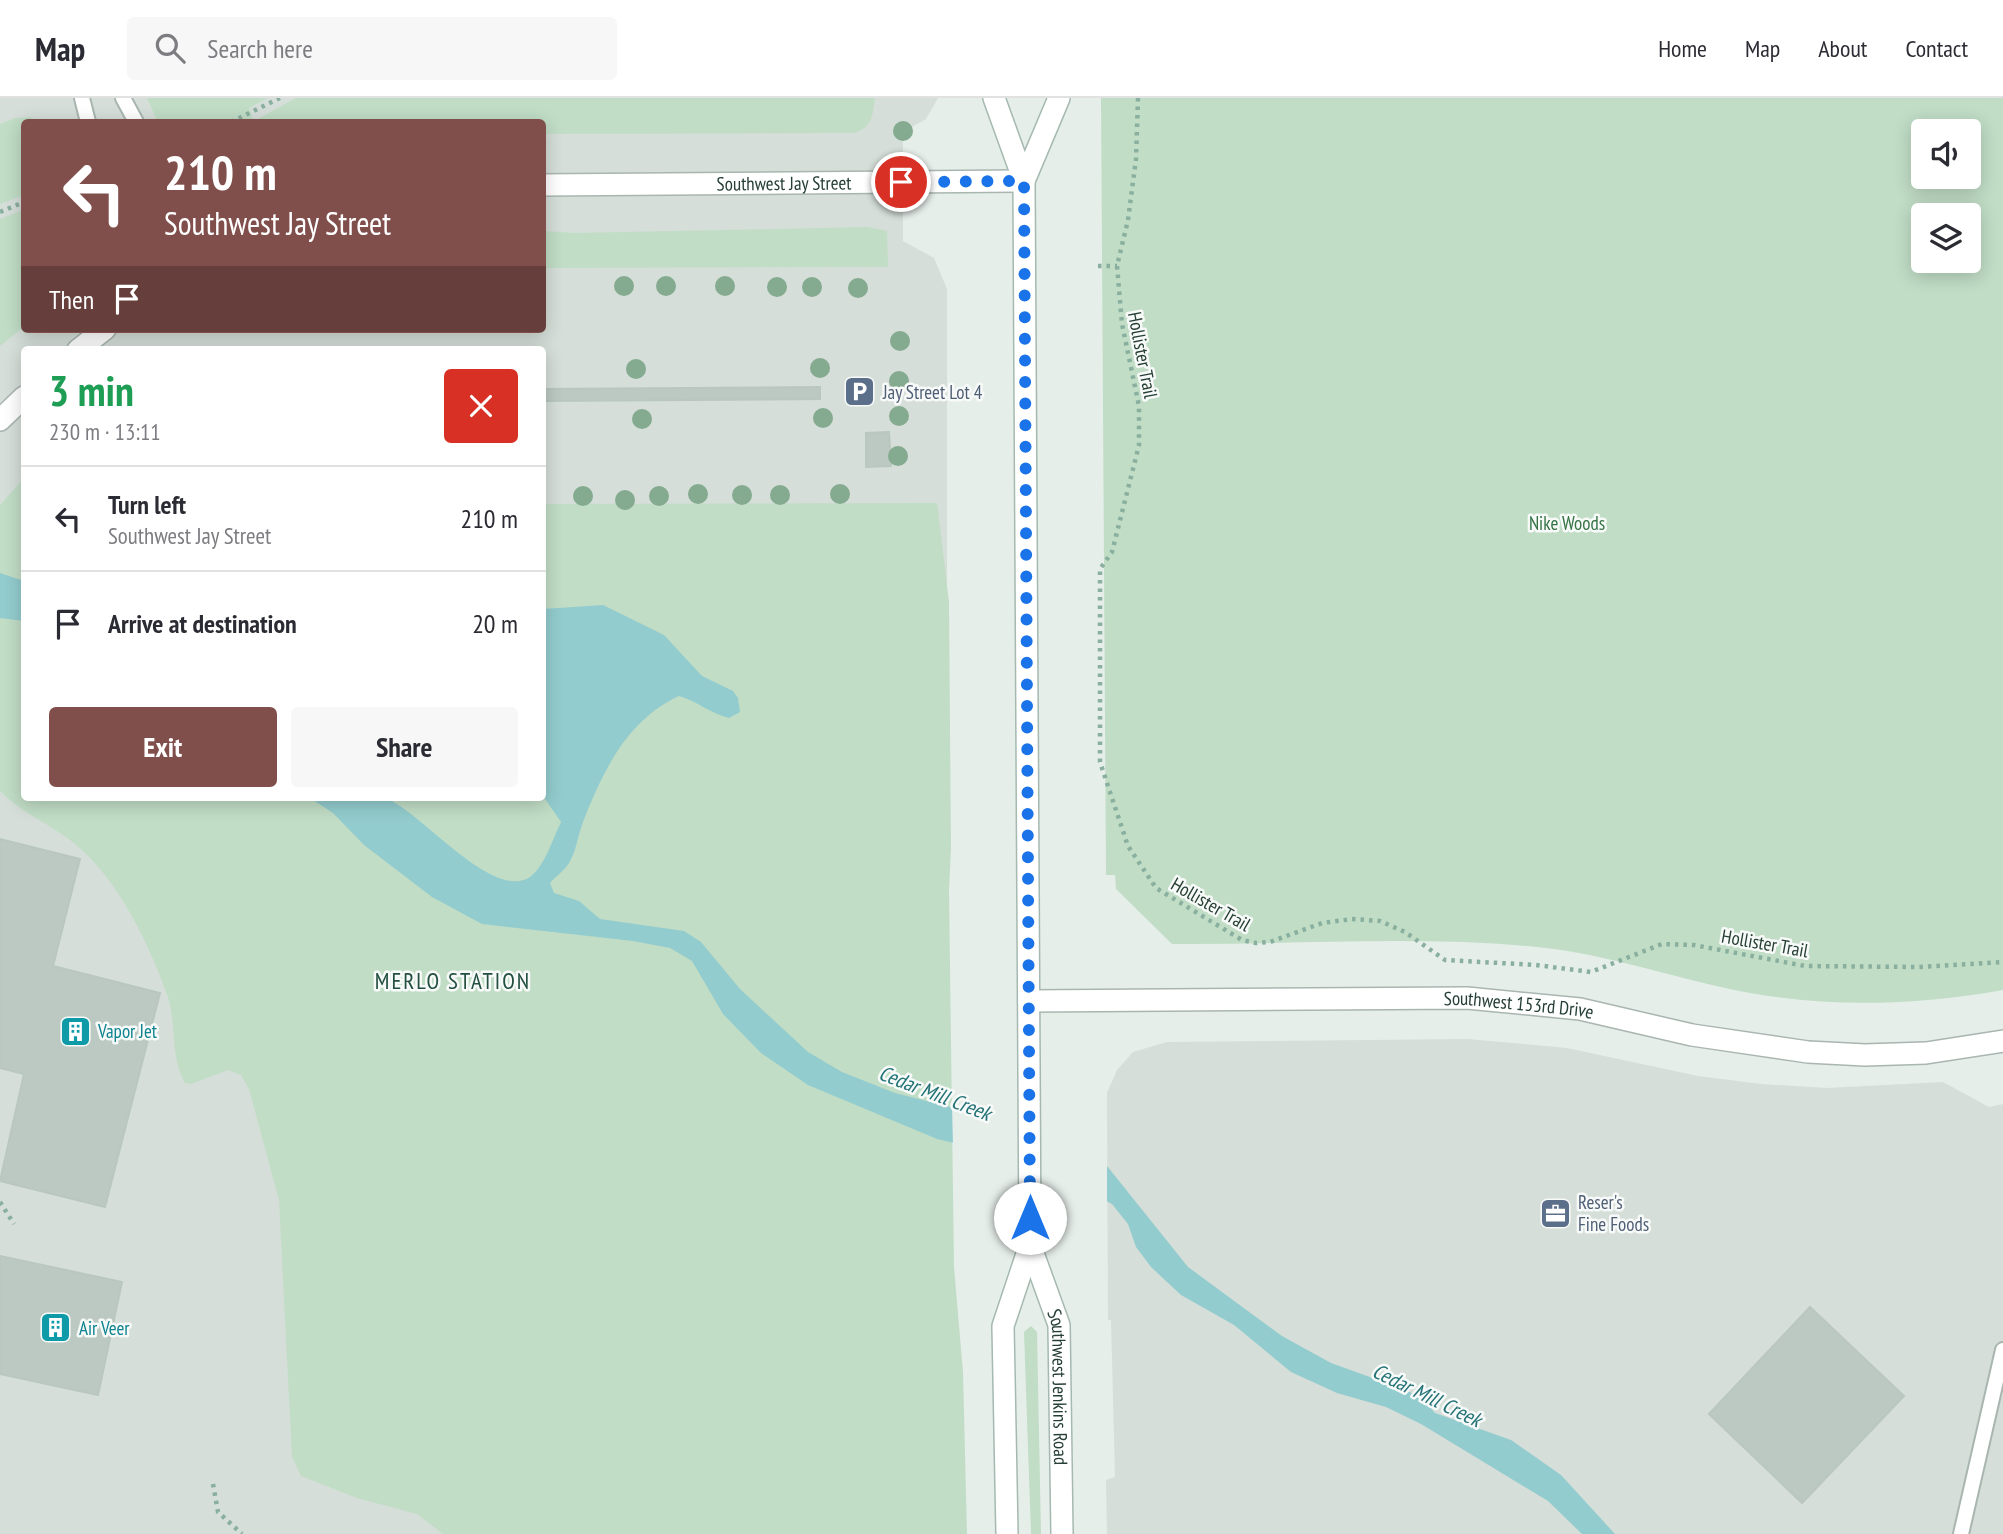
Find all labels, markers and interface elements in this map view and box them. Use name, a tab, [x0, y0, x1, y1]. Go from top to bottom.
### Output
search box	[127, 17, 617, 80]
text: Map	[35, 27, 85, 70]
icon: search	[151, 29, 189, 67]
text: Search here	[207, 32, 313, 65]
text: Home	[1658, 33, 1707, 64]
text: Map	[1745, 33, 1780, 64]
text: About	[1818, 33, 1867, 64]
text: Contact	[1905, 33, 1968, 64]
map controls	[1911, 119, 1981, 273]
button: sound	[1911, 119, 1981, 189]
text: 210 m	[164, 140, 277, 204]
icon: left	[49, 147, 140, 238]
pin	[871, 152, 931, 212]
icon: arrive	[882, 163, 920, 201]
street label: Southwest Jay Street	[716, 170, 852, 196]
text: Southwest Jay Street	[164, 202, 391, 244]
button: layers	[1911, 203, 1981, 273]
icon: arrive	[108, 280, 146, 318]
text: Then	[49, 283, 94, 316]
street label: Hollister Trail	[1123, 310, 1163, 401]
text: 3 min	[49, 363, 134, 418]
button: close	[444, 369, 518, 443]
parking icon: Jay Street Lot 4	[843, 375, 877, 409]
place label: Jay Street Lot 4	[882, 380, 983, 404]
text: 230 m · 13:11	[49, 417, 161, 446]
text: Turn left	[108, 488, 186, 521]
icon: left	[49, 500, 87, 538]
text: 210 m	[460, 502, 518, 535]
park label: Nike Woods	[1529, 511, 1605, 535]
text: Southwest Jay Street	[108, 521, 271, 550]
icon: arrive	[49, 605, 87, 643]
text: Arrive at destination	[108, 607, 297, 640]
text: 20 m	[472, 607, 518, 640]
button: Exit	[49, 707, 277, 787]
button: Share	[291, 707, 518, 787]
street label: Hollister Trail	[1167, 872, 1255, 937]
street label: Hollister Trail	[1720, 924, 1811, 963]
district label: MERLO STATION	[375, 966, 531, 995]
street label: Southwest 153rd Drive	[1444, 986, 1596, 1024]
building icon: Vapor Jet	[58, 1014, 92, 1048]
place label: Vapor Jet	[97, 1019, 158, 1043]
water label: Cedar Mill Creek	[875, 1059, 998, 1128]
position arrow	[993, 1181, 1067, 1255]
place label: Reser's Fine Foods	[1578, 1190, 1649, 1236]
office icon: Reser's Fine Foods	[1538, 1196, 1572, 1230]
street label: Southwest Jenkins Road	[1042, 1306, 1073, 1465]
building icon: Air Veer	[39, 1311, 73, 1345]
place label: Air Veer	[79, 1316, 130, 1340]
water label: Cedar Mill Creek	[1368, 1357, 1489, 1434]

